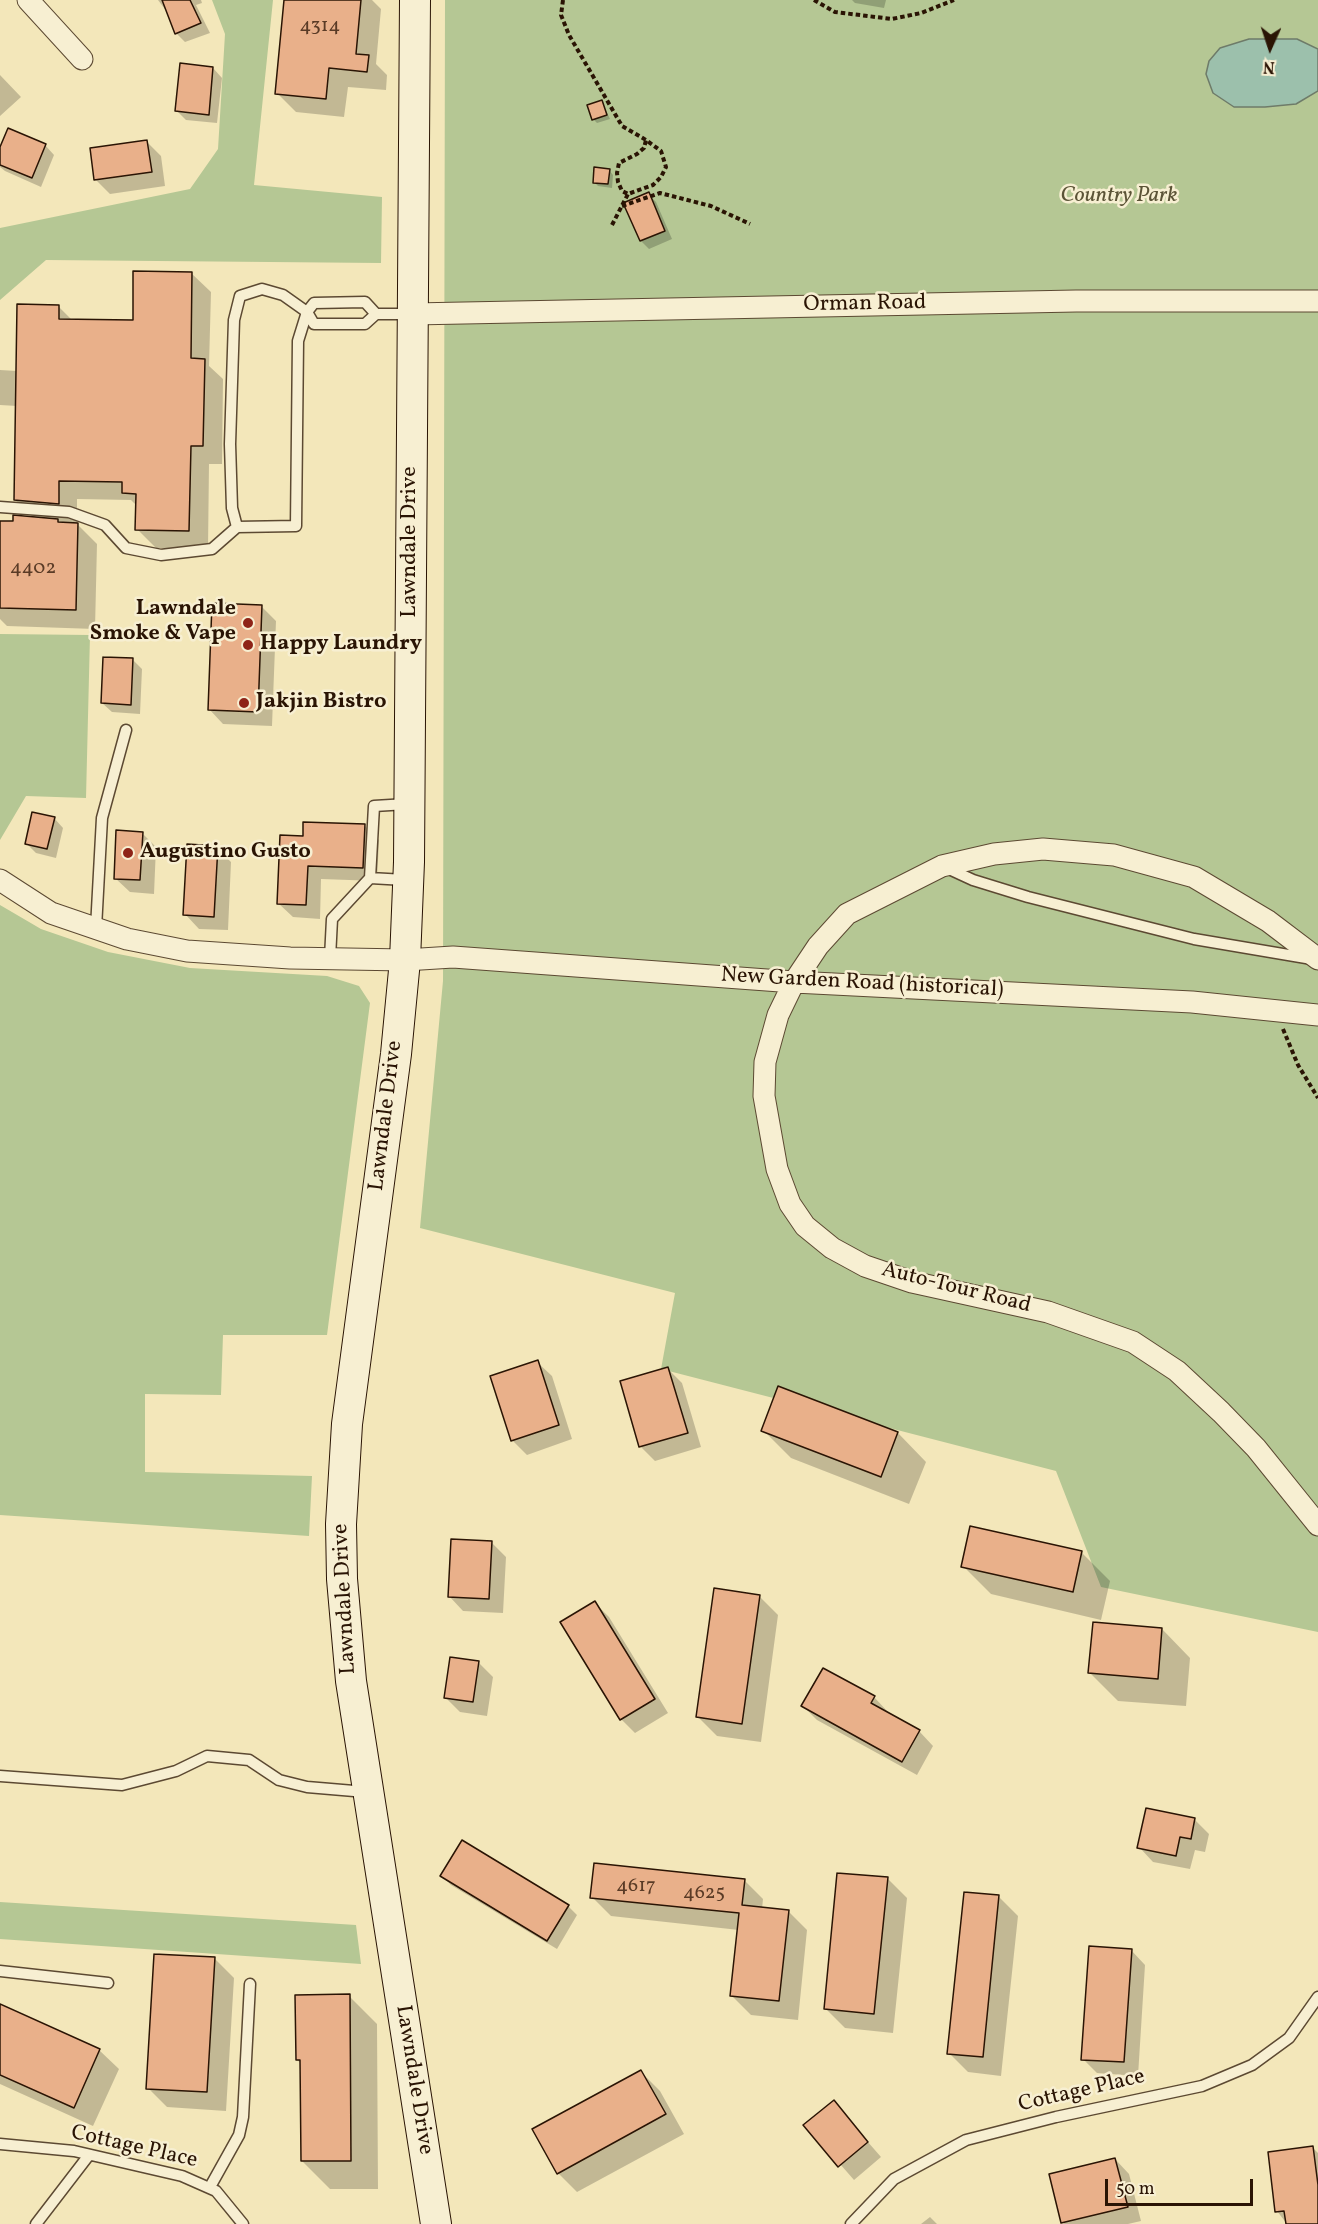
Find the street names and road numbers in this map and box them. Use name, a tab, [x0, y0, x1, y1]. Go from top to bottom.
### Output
street label: Orman Road	[803, 291, 927, 319]
street label: Lawndale Drive	[398, 466, 424, 618]
street label: New Garden Road (historical)	[720, 963, 1004, 1005]
street label: Lawndale Drive	[365, 1039, 409, 1193]
street label: Auto-Tour Road	[879, 1258, 1033, 1320]
street label: Lawndale Drive	[329, 1523, 363, 1675]
street label: Lawndale Drive	[388, 2003, 438, 2157]
street label: Cottage Place	[1016, 2065, 1148, 2119]
street label: Cottage Place	[68, 2121, 200, 2175]

